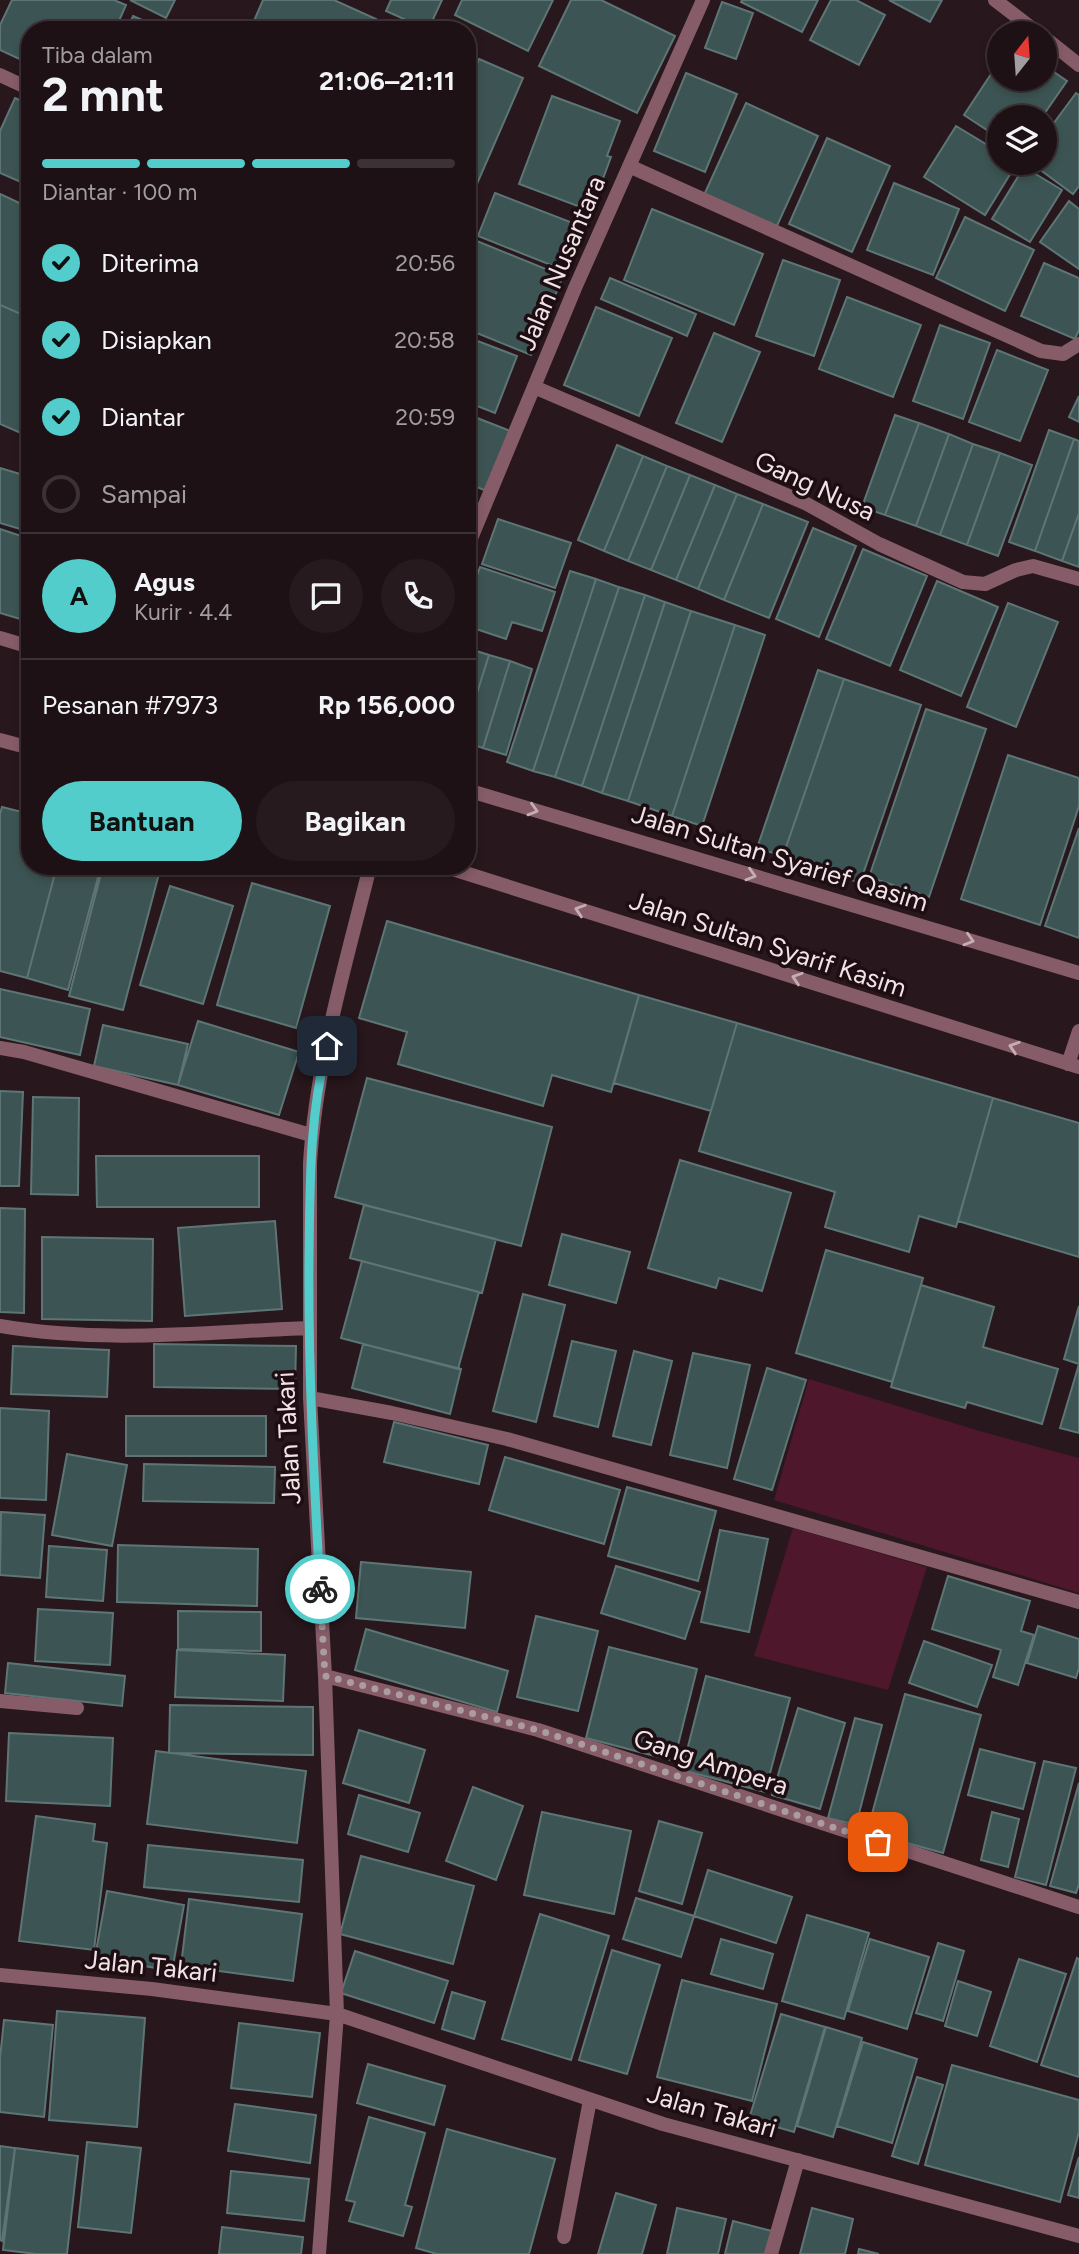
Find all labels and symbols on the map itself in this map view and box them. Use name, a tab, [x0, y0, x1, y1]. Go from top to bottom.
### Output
north arrow	[987, 21, 1057, 91]
street label: Jalan Nusantara	[510, 171, 612, 355]
street label: Gang Nusa	[750, 444, 880, 528]
street label: Jalan Sultan Syarief Qasim	[628, 798, 932, 918]
one-way arrow	[526, 801, 538, 816]
one-way arrow	[744, 866, 756, 881]
street label: Jalan Sultan Syarif Kasim	[625, 884, 911, 1004]
one-way arrow	[574, 903, 586, 918]
one-way arrow	[962, 931, 974, 946]
one-way arrow	[791, 972, 803, 987]
pin	[297, 1016, 357, 1076]
one-way arrow	[1008, 1041, 1021, 1055]
street label: Jalan Takari	[269, 1371, 307, 1505]
courier	[285, 1554, 355, 1624]
street label: Gang Ampera	[630, 1722, 792, 1802]
pin	[848, 1812, 908, 1872]
street label: Jalan Takari	[83, 1943, 219, 1989]
street label: Jalan Takari	[644, 2077, 780, 2145]

